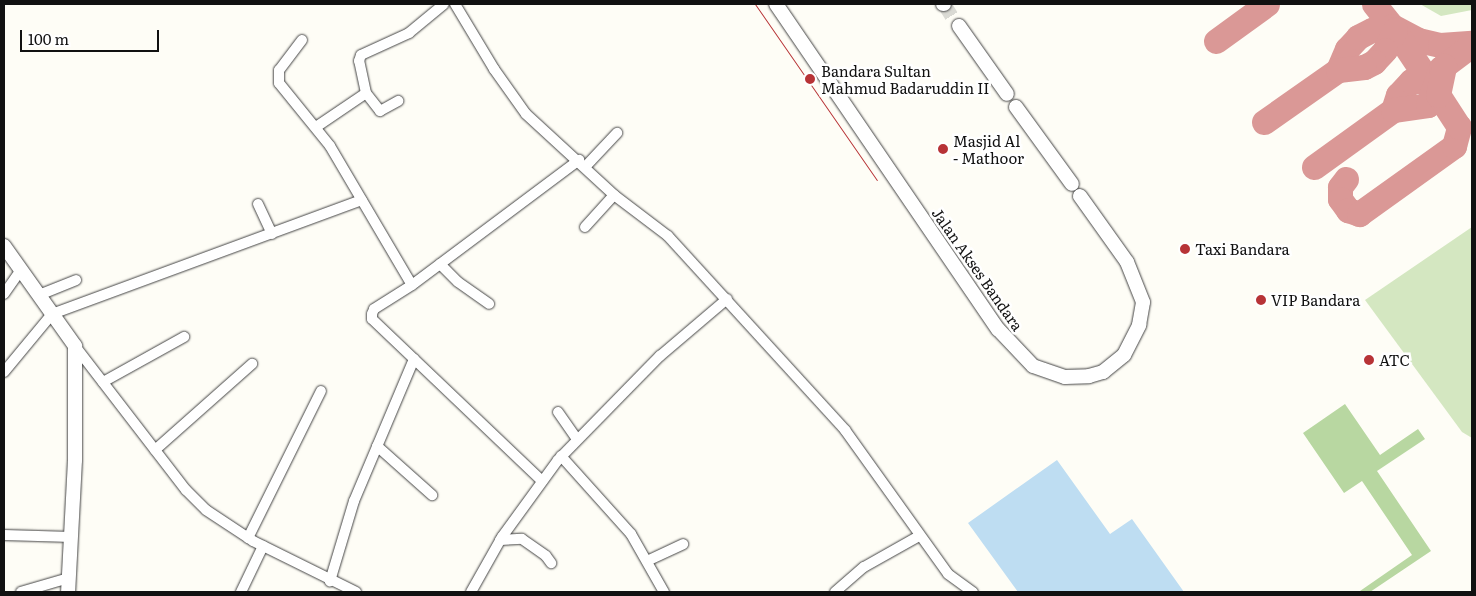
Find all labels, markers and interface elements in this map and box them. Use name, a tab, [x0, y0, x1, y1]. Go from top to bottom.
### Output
scale bar	[22, 20, 161, 52]
text: 100 m	[28, 27, 69, 50]
place label: Bandara Sultan Mahmud Badaruddin II	[821, 61, 989, 96]
marker: Bandara Sultan Mahmud Badaruddin II	[803, 72, 817, 86]
place label: Masjid Al - Mathoor	[953, 131, 1024, 166]
marker: Masjid Al - Mathoor	[937, 143, 949, 155]
street label: Jalan Akses Bandara	[929, 204, 1027, 334]
place label: Taxi Bandara	[1195, 240, 1290, 258]
marker: Taxi Bandara	[1179, 243, 1191, 255]
place label: VIP Bandara	[1271, 291, 1360, 309]
marker: VIP Bandara	[1255, 294, 1267, 306]
place label: ATC	[1379, 351, 1410, 369]
marker: ATC	[1363, 354, 1375, 366]

